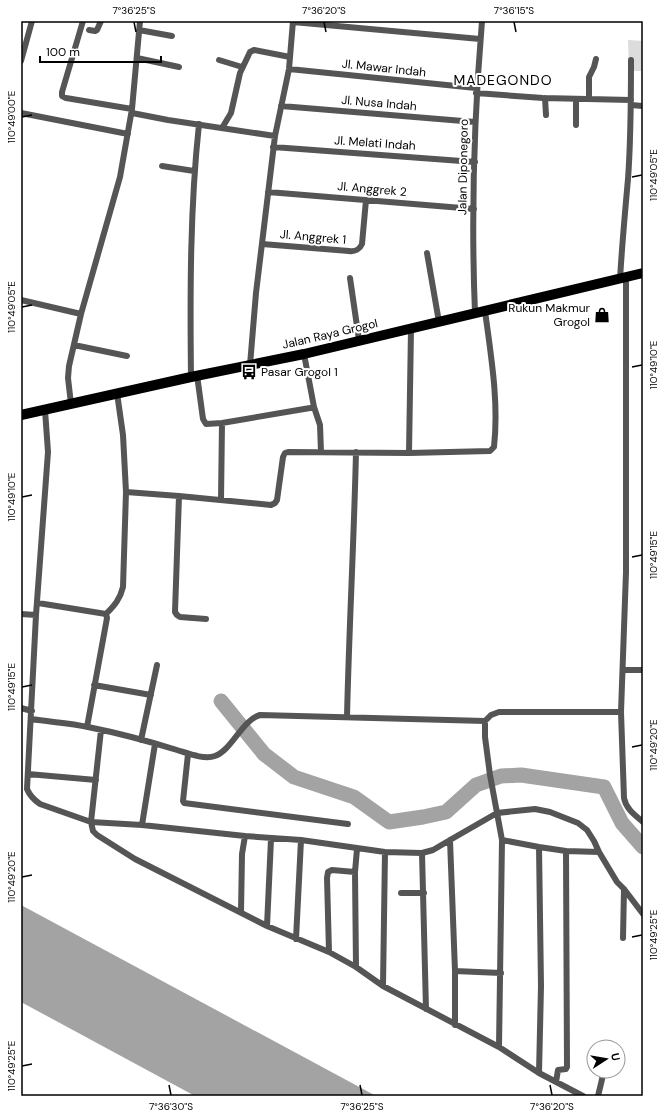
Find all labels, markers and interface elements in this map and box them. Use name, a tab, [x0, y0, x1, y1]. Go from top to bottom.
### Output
text: 7°36'25"S	[113, 4, 156, 17]
text: 7°36'20"S	[302, 4, 346, 17]
text: 7°36'15"S	[494, 4, 534, 17]
scale bar	[40, 38, 161, 64]
text: 100 m	[46, 44, 80, 60]
street label: Jl. Mawar Indah	[341, 56, 427, 80]
district label: MADEGONDO	[453, 71, 553, 89]
text: 110°49'00"E	[5, 90, 18, 143]
street label: Jl. Nusa Indah	[341, 92, 418, 114]
street label: Jalan Diponegoro	[454, 119, 472, 215]
street label: Jl. Melati Indah	[334, 132, 416, 154]
text: 110°49'05"E	[647, 149, 660, 201]
street label: Jl. Anggrek 2	[337, 178, 407, 200]
street label: Jl. Anggrek 1	[279, 226, 347, 248]
text: 110°49'05"E	[5, 281, 18, 333]
place label: Rukun Makmur Grogol	[508, 300, 591, 330]
shop icon: Rukun Makmur Grogol	[593, 306, 611, 324]
street label: Jalan Raya Grogol	[281, 315, 379, 353]
text: 110°49'10"E	[647, 340, 660, 389]
bus stop icon: Pasar Grogol 1	[240, 363, 258, 381]
place label: Pasar Grogol 1	[261, 364, 338, 380]
text: 110°49'10"E	[5, 472, 18, 521]
text: 110°49'15"E	[647, 531, 660, 579]
text: 110°49'15"E	[5, 663, 18, 711]
text: 110°49'20"E	[647, 719, 660, 771]
text: 110°49'20"E	[5, 851, 18, 903]
text: 110°49'25"E	[647, 909, 660, 960]
north arrow	[586, 1039, 626, 1079]
text: 110°49'25"E	[5, 1040, 18, 1091]
text: U	[608, 1052, 623, 1062]
text: 7°36'30"S	[149, 1100, 193, 1113]
text: 7°36'25"S	[341, 1100, 384, 1113]
text: 7°36'20"S	[530, 1100, 574, 1113]

